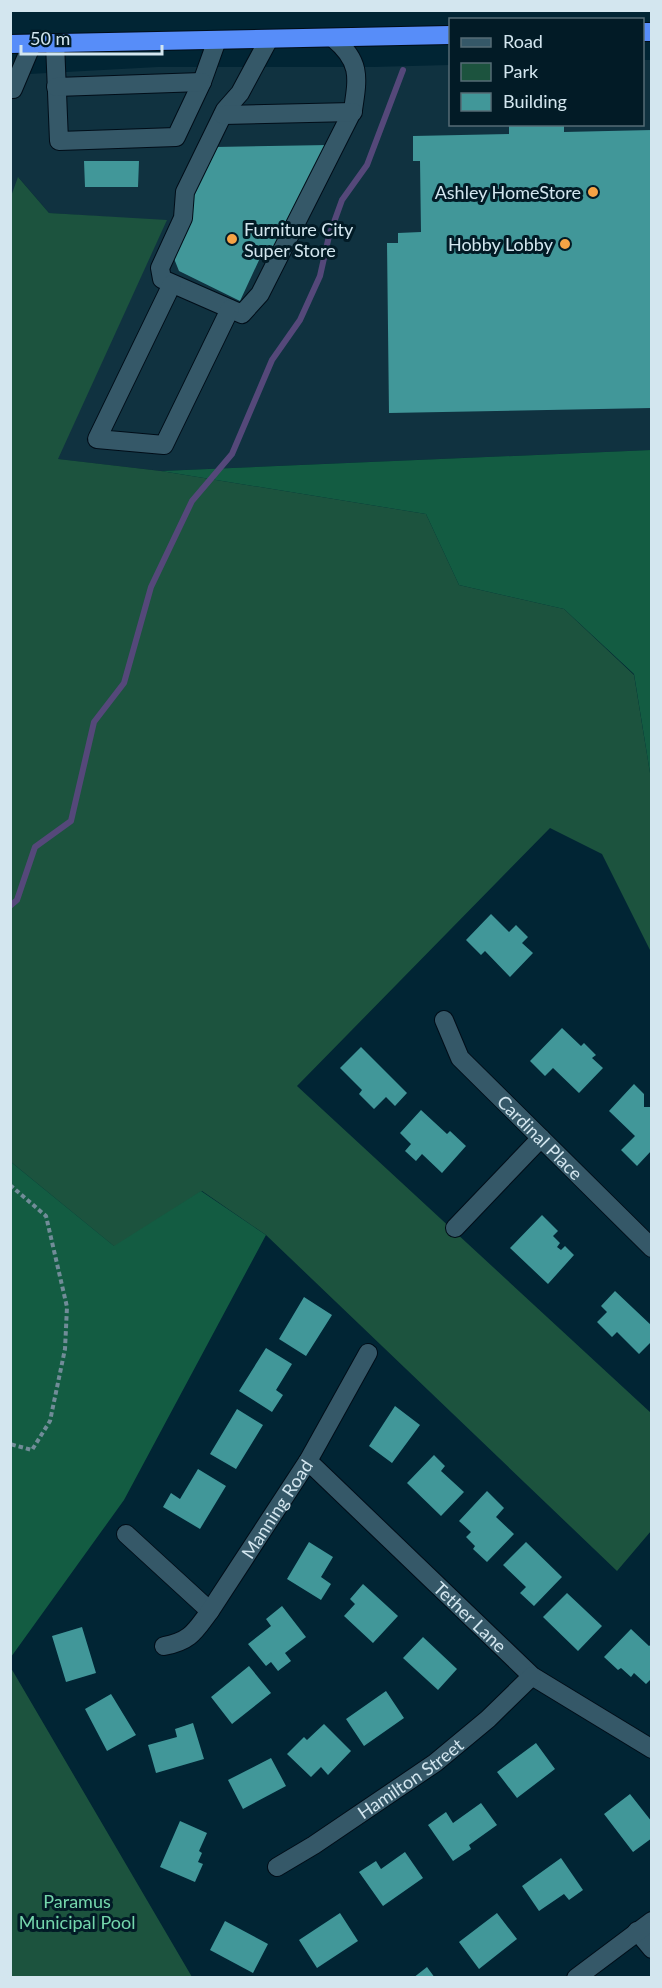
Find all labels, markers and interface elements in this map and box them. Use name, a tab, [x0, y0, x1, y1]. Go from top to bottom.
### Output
scale bar	[21, 18, 162, 56]
legend	[449, 18, 644, 126]
text: 50 m	[30, 27, 70, 49]
text: Road	[503, 30, 543, 52]
text: Park	[503, 60, 539, 82]
text: Building	[503, 90, 567, 112]
place label: Ashley HomeStore	[435, 181, 581, 203]
marker: Ashley HomeStore	[586, 185, 600, 199]
place label: Furniture City Super Store	[244, 218, 354, 261]
marker: Furniture City Super Store	[225, 232, 239, 246]
place label: Hobby Lobby	[448, 233, 554, 255]
marker: Hobby Lobby	[558, 237, 572, 251]
street label: Cardinal Place	[493, 1090, 587, 1184]
street label: Manning Road	[236, 1455, 317, 1563]
street label: Tether Lane	[429, 1577, 511, 1657]
street label: Hamilton Street	[353, 1733, 468, 1823]
park label: Paramus Municipal Pool	[19, 1890, 135, 1933]

